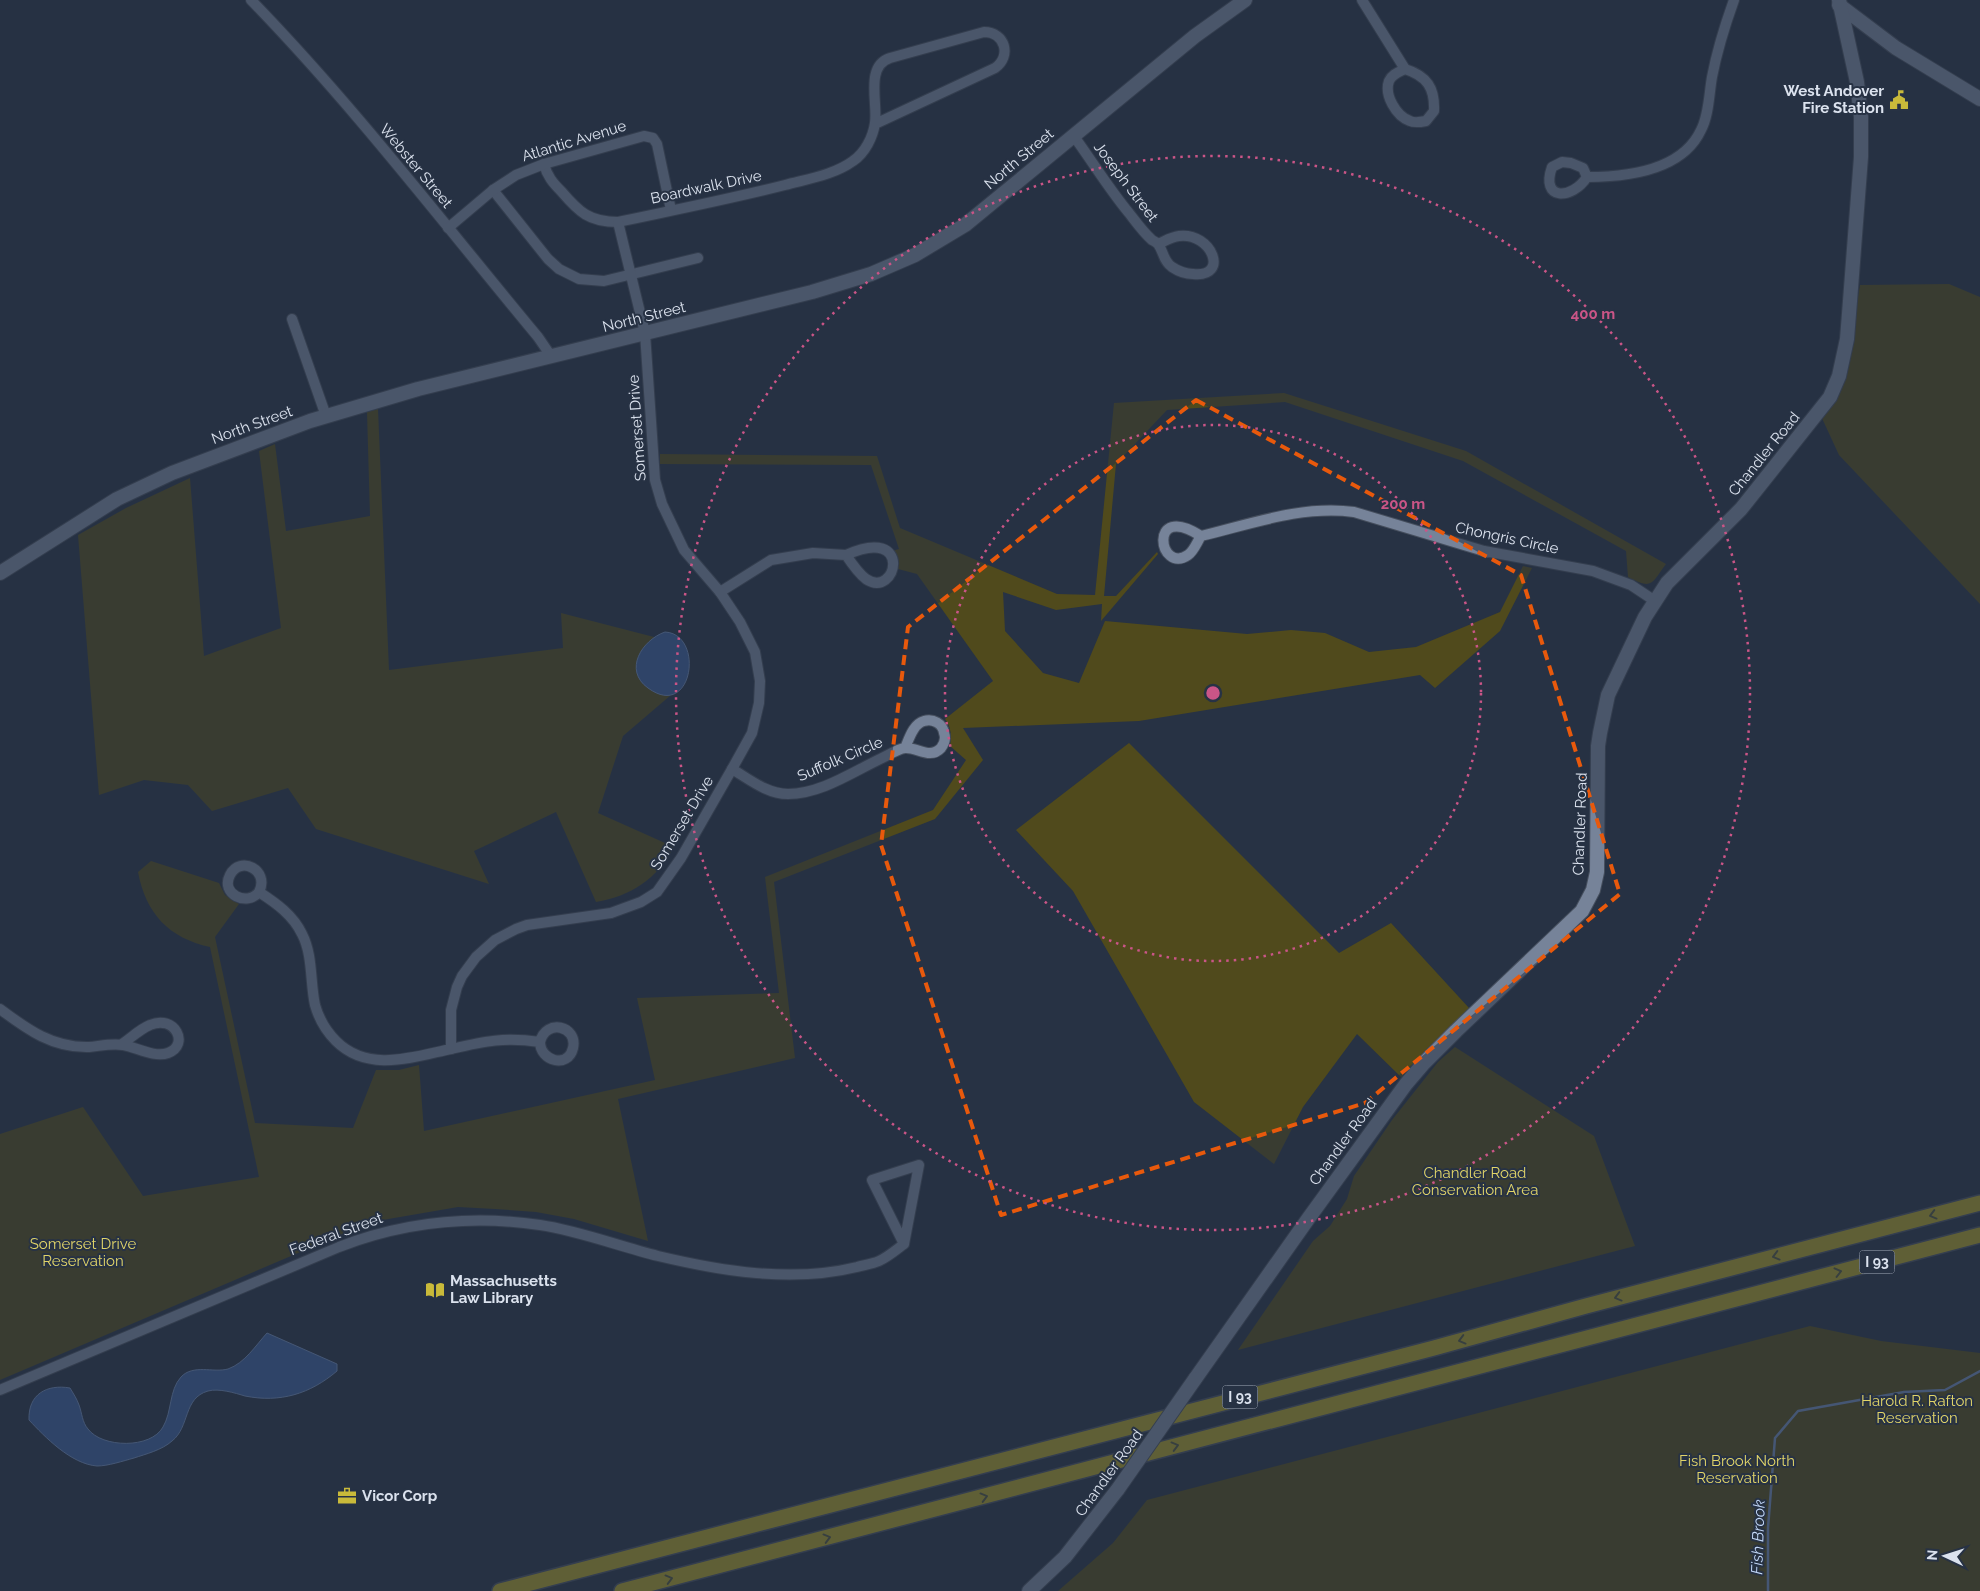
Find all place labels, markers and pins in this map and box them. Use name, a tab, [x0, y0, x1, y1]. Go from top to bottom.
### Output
place label: West Andover Fire Station	[1784, 82, 1884, 117]
public building icon: West Andover Fire Station	[1888, 89, 1910, 111]
centre of rings	[1204, 684, 1222, 702]
place label: Massachusetts Law Library	[450, 1272, 557, 1307]
library icon: Massachusetts Law Library	[424, 1279, 446, 1301]
office icon: Vicor Corp	[336, 1485, 358, 1507]
place label: Vicor Corp	[362, 1487, 438, 1505]

